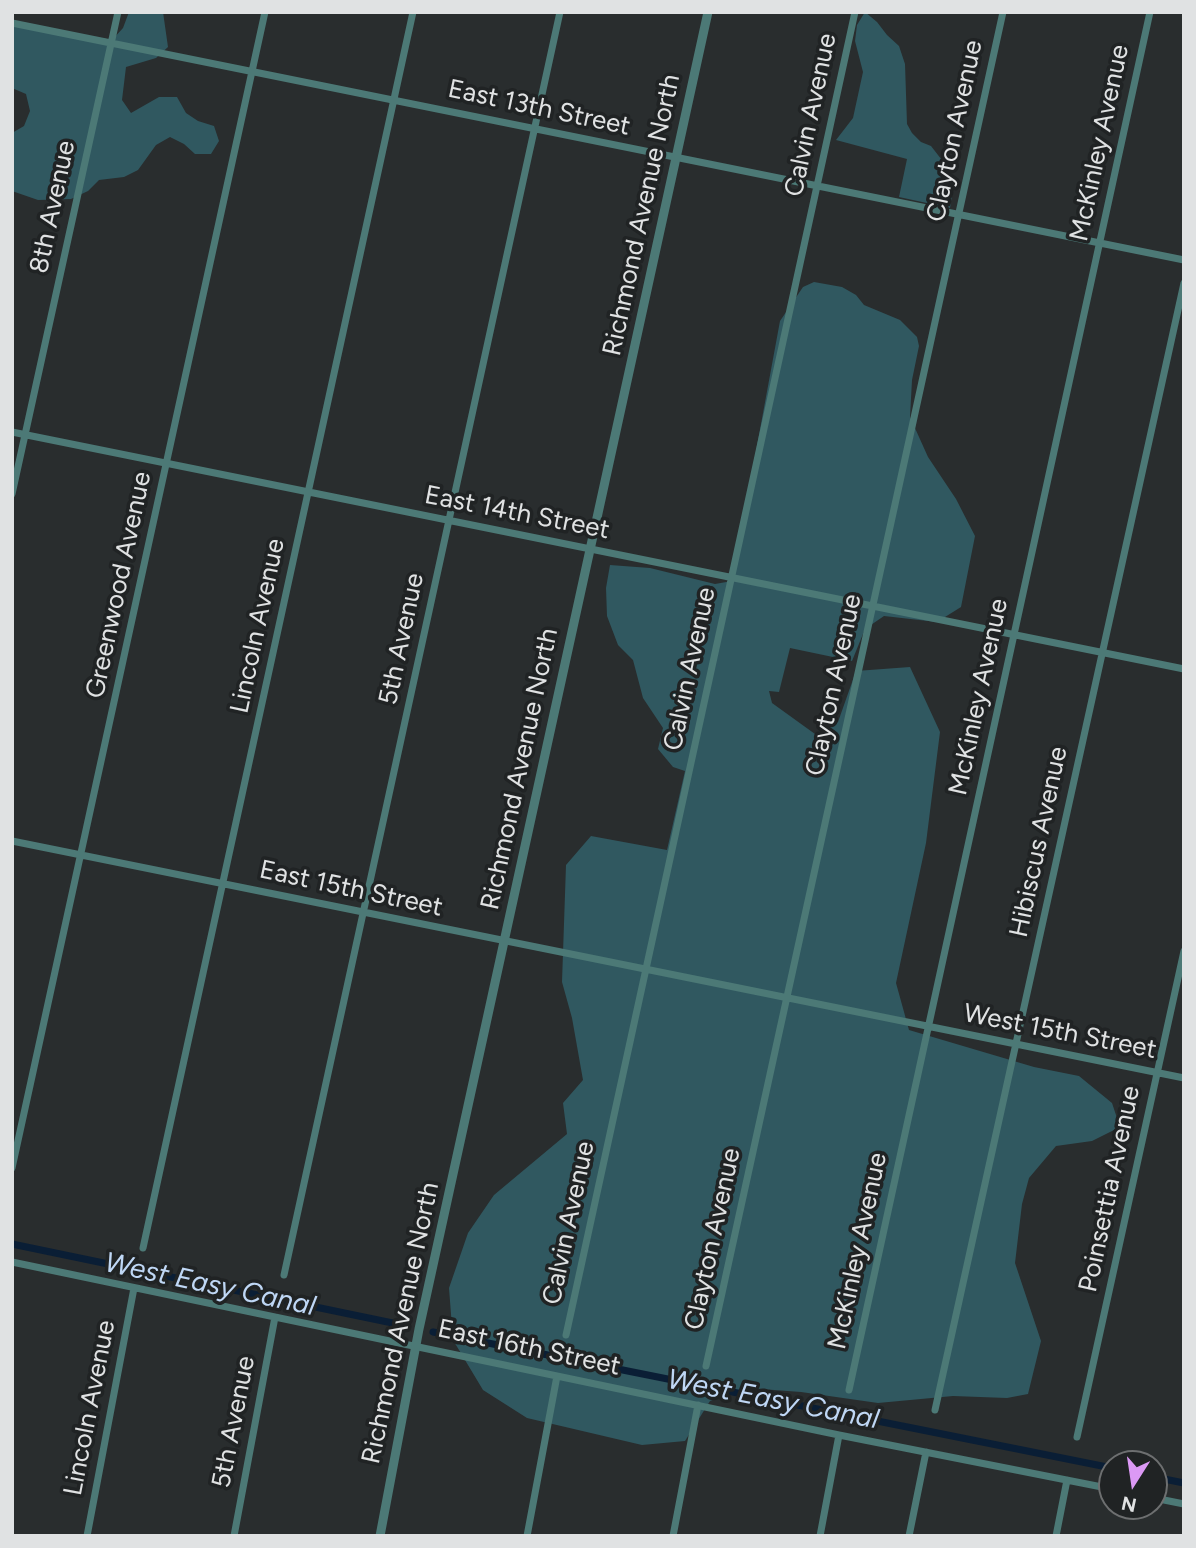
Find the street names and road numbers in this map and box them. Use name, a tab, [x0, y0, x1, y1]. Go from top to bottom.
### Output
street label: Calvin Avenue	[778, 31, 844, 199]
street label: Clayton Avenue	[921, 37, 989, 225]
street label: McKinley Avenue	[1064, 42, 1136, 244]
street label: Richmond Avenue North	[597, 71, 687, 359]
street label: East 13th Street	[445, 73, 633, 143]
street label: 8th Avenue	[24, 138, 82, 276]
street label: Greenwood Avenue	[80, 469, 158, 701]
street label: East 14th Street	[422, 480, 612, 546]
street label: Lincoln Avenue	[224, 536, 292, 716]
street label: 5th Avenue	[373, 570, 431, 708]
street label: Calvin Avenue	[657, 585, 723, 753]
street label: Clayton Avenue	[800, 591, 868, 779]
street label: McKinley Avenue	[943, 596, 1015, 798]
street label: Richmond Avenue North	[475, 625, 565, 913]
street label: Hibiscus Avenue	[1004, 744, 1074, 940]
street label: East 15th Street	[257, 854, 445, 924]
street label: West 15th Street	[961, 998, 1159, 1066]
street label: Poinsettia Avenue	[1073, 1083, 1147, 1295]
street label: Calvin Avenue	[536, 1139, 602, 1307]
street label: Clayton Avenue	[679, 1145, 747, 1333]
street label: McKinley Avenue	[822, 1150, 894, 1352]
street label: Richmond Avenue North	[356, 1179, 446, 1467]
street label: East 16th Street	[435, 1313, 623, 1383]
street label: Lincoln Avenue	[58, 1318, 122, 1498]
street label: 5th Avenue	[206, 1353, 262, 1491]

